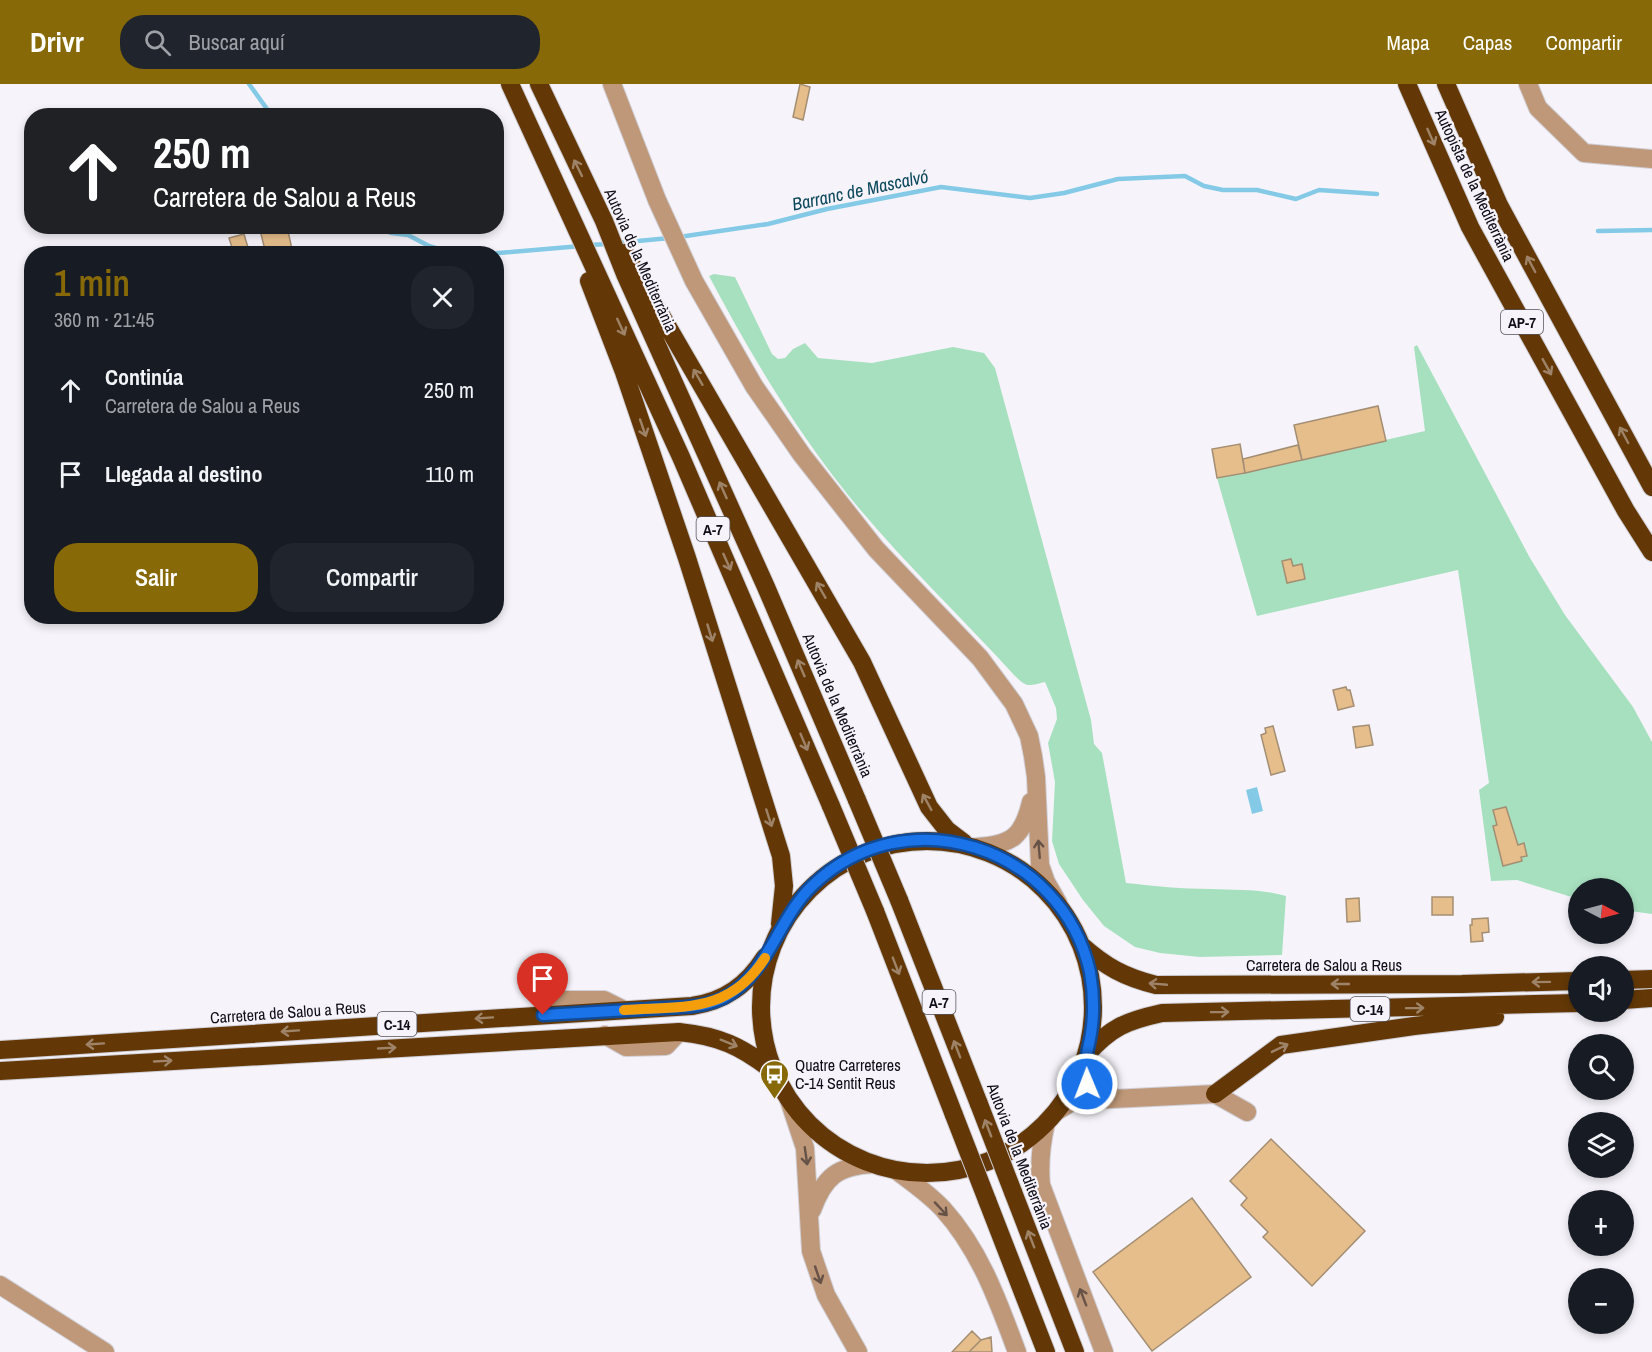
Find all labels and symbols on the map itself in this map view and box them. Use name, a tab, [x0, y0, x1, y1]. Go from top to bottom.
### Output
street label: Autopista de la Mediterrània	[1430, 104, 1520, 265]
one-way arrow	[1425, 128, 1437, 146]
one-way arrow	[572, 160, 583, 178]
water label: Barranc de Mascalvó	[790, 163, 930, 217]
street label: Autovia de la Mediterrània	[599, 184, 683, 336]
one-way arrow	[1525, 255, 1536, 273]
road number: AP-7	[1501, 310, 1543, 334]
one-way arrow	[616, 318, 628, 336]
one-way arrow	[1542, 358, 1553, 376]
one-way arrow	[691, 369, 703, 386]
one-way arrow	[638, 418, 649, 437]
one-way arrow	[1618, 427, 1630, 444]
one-way arrow	[716, 481, 728, 499]
road number: A-7	[696, 517, 730, 541]
one-way arrow	[722, 553, 734, 571]
one-way arrow	[815, 582, 827, 599]
one-way arrow	[705, 623, 716, 642]
street label: Autovia de la Mediterrània	[797, 629, 879, 781]
one-way arrow	[795, 660, 806, 678]
one-way arrow	[799, 732, 810, 751]
one-way arrow	[921, 793, 932, 811]
one-way arrow	[764, 808, 775, 827]
one-way arrow	[1033, 840, 1044, 859]
north arrow	[1568, 878, 1634, 944]
pin	[517, 953, 568, 1015]
street label: Carretera de Salou a Reus	[1246, 954, 1402, 976]
one-way arrow	[891, 956, 902, 975]
one-way arrow	[1531, 976, 1551, 987]
one-way arrow	[1149, 978, 1169, 989]
one-way arrow	[1331, 978, 1351, 990]
road number: A-7	[922, 990, 956, 1014]
street label: Carretera de Salou a Reus	[209, 996, 367, 1028]
road number: C-14	[1350, 997, 1390, 1021]
one-way arrow	[1405, 1002, 1425, 1014]
one-way arrow	[1210, 1006, 1230, 1018]
road number: C-14	[378, 1012, 416, 1036]
one-way arrow	[475, 1013, 495, 1024]
one-way arrow	[280, 1026, 300, 1037]
one-way arrow	[86, 1038, 106, 1049]
one-way arrow	[720, 1038, 738, 1049]
one-way arrow	[951, 1041, 962, 1059]
one-way arrow	[377, 1042, 397, 1053]
one-way arrow	[1270, 1042, 1288, 1054]
position arrow	[1055, 1052, 1119, 1116]
place label: Quatre Carreteres C-14 Sentit Reus	[795, 1054, 901, 1094]
one-way arrow	[153, 1055, 173, 1066]
bus stop icon: Quatre Carreteres C-14 Sentit Reus	[758, 1058, 790, 1100]
street label: Autovia de la Mediterrània	[982, 1079, 1058, 1233]
one-way arrow	[982, 1120, 993, 1138]
one-way arrow	[801, 1146, 812, 1165]
one-way arrow	[934, 1201, 948, 1216]
one-way arrow	[1025, 1230, 1036, 1248]
one-way arrow	[814, 1265, 825, 1284]
one-way arrow	[1077, 1289, 1088, 1307]

